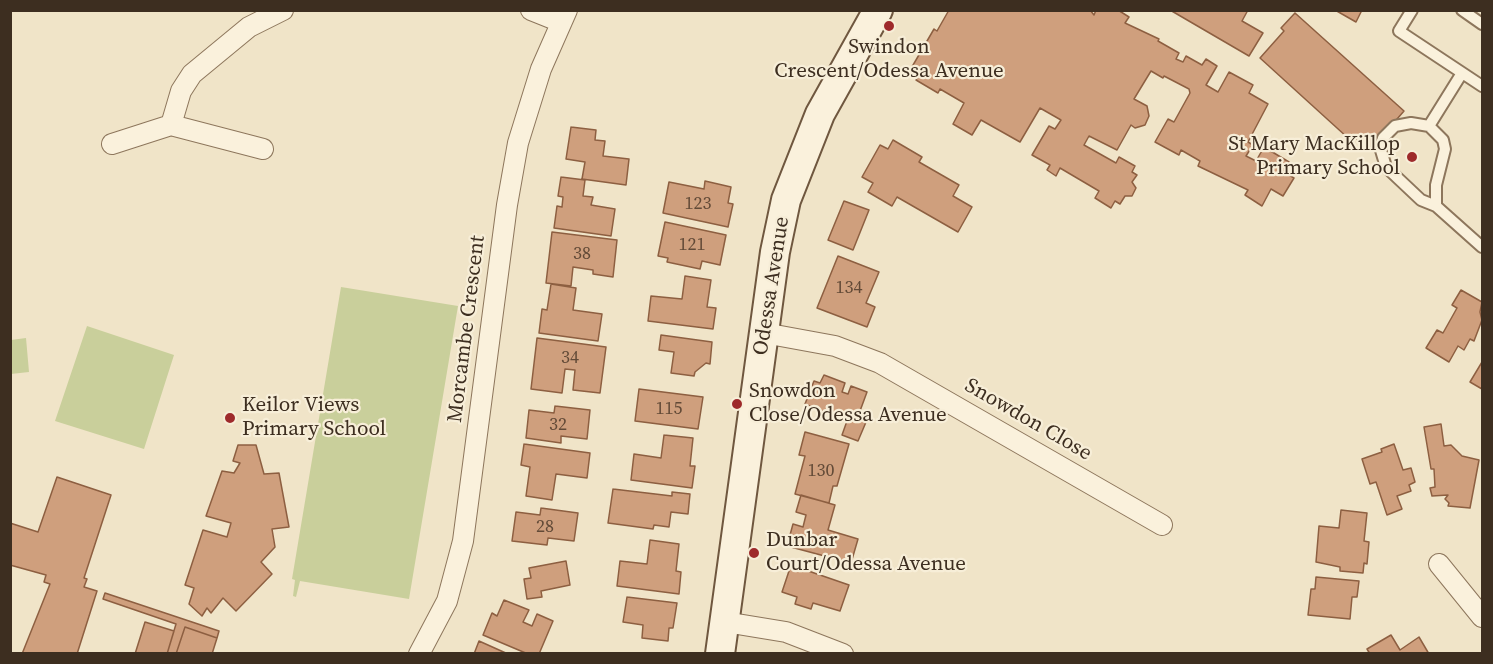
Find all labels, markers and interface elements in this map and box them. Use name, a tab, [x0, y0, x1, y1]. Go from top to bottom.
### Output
marker: Swindon Crescent/Odessa Avenue	[882, 19, 896, 33]
place label: Swindon Crescent/Odessa Avenue	[774, 35, 1004, 85]
place label: St Mary MacKillop Primary School	[1228, 132, 1400, 182]
marker: St Mary MacKillop Primary School	[1405, 150, 1419, 164]
house number: 123	[685, 193, 711, 215]
street label: Odessa Avenue	[749, 215, 795, 357]
street label: Morcambe Crescent	[443, 234, 491, 424]
house number: 121	[679, 234, 705, 256]
house number: 38	[573, 243, 591, 265]
house number: 134	[836, 277, 862, 299]
house number: 34	[561, 347, 579, 369]
street label: Snowdon Close	[960, 373, 1096, 467]
place label: Snowdon Close/Odessa Avenue	[749, 379, 947, 429]
place label: Keilor Views Primary School	[242, 393, 386, 443]
marker: Snowdon Close/Odessa Avenue	[730, 397, 744, 411]
house number: 115	[656, 398, 682, 420]
marker: Keilor Views Primary School	[223, 411, 237, 425]
house number: 32	[549, 414, 567, 436]
house number: 130	[808, 460, 834, 482]
house number: 28	[536, 516, 554, 538]
place label: Dunbar Court/Odessa Avenue	[766, 528, 966, 578]
marker: Dunbar Court/Odessa Avenue	[747, 546, 761, 560]

